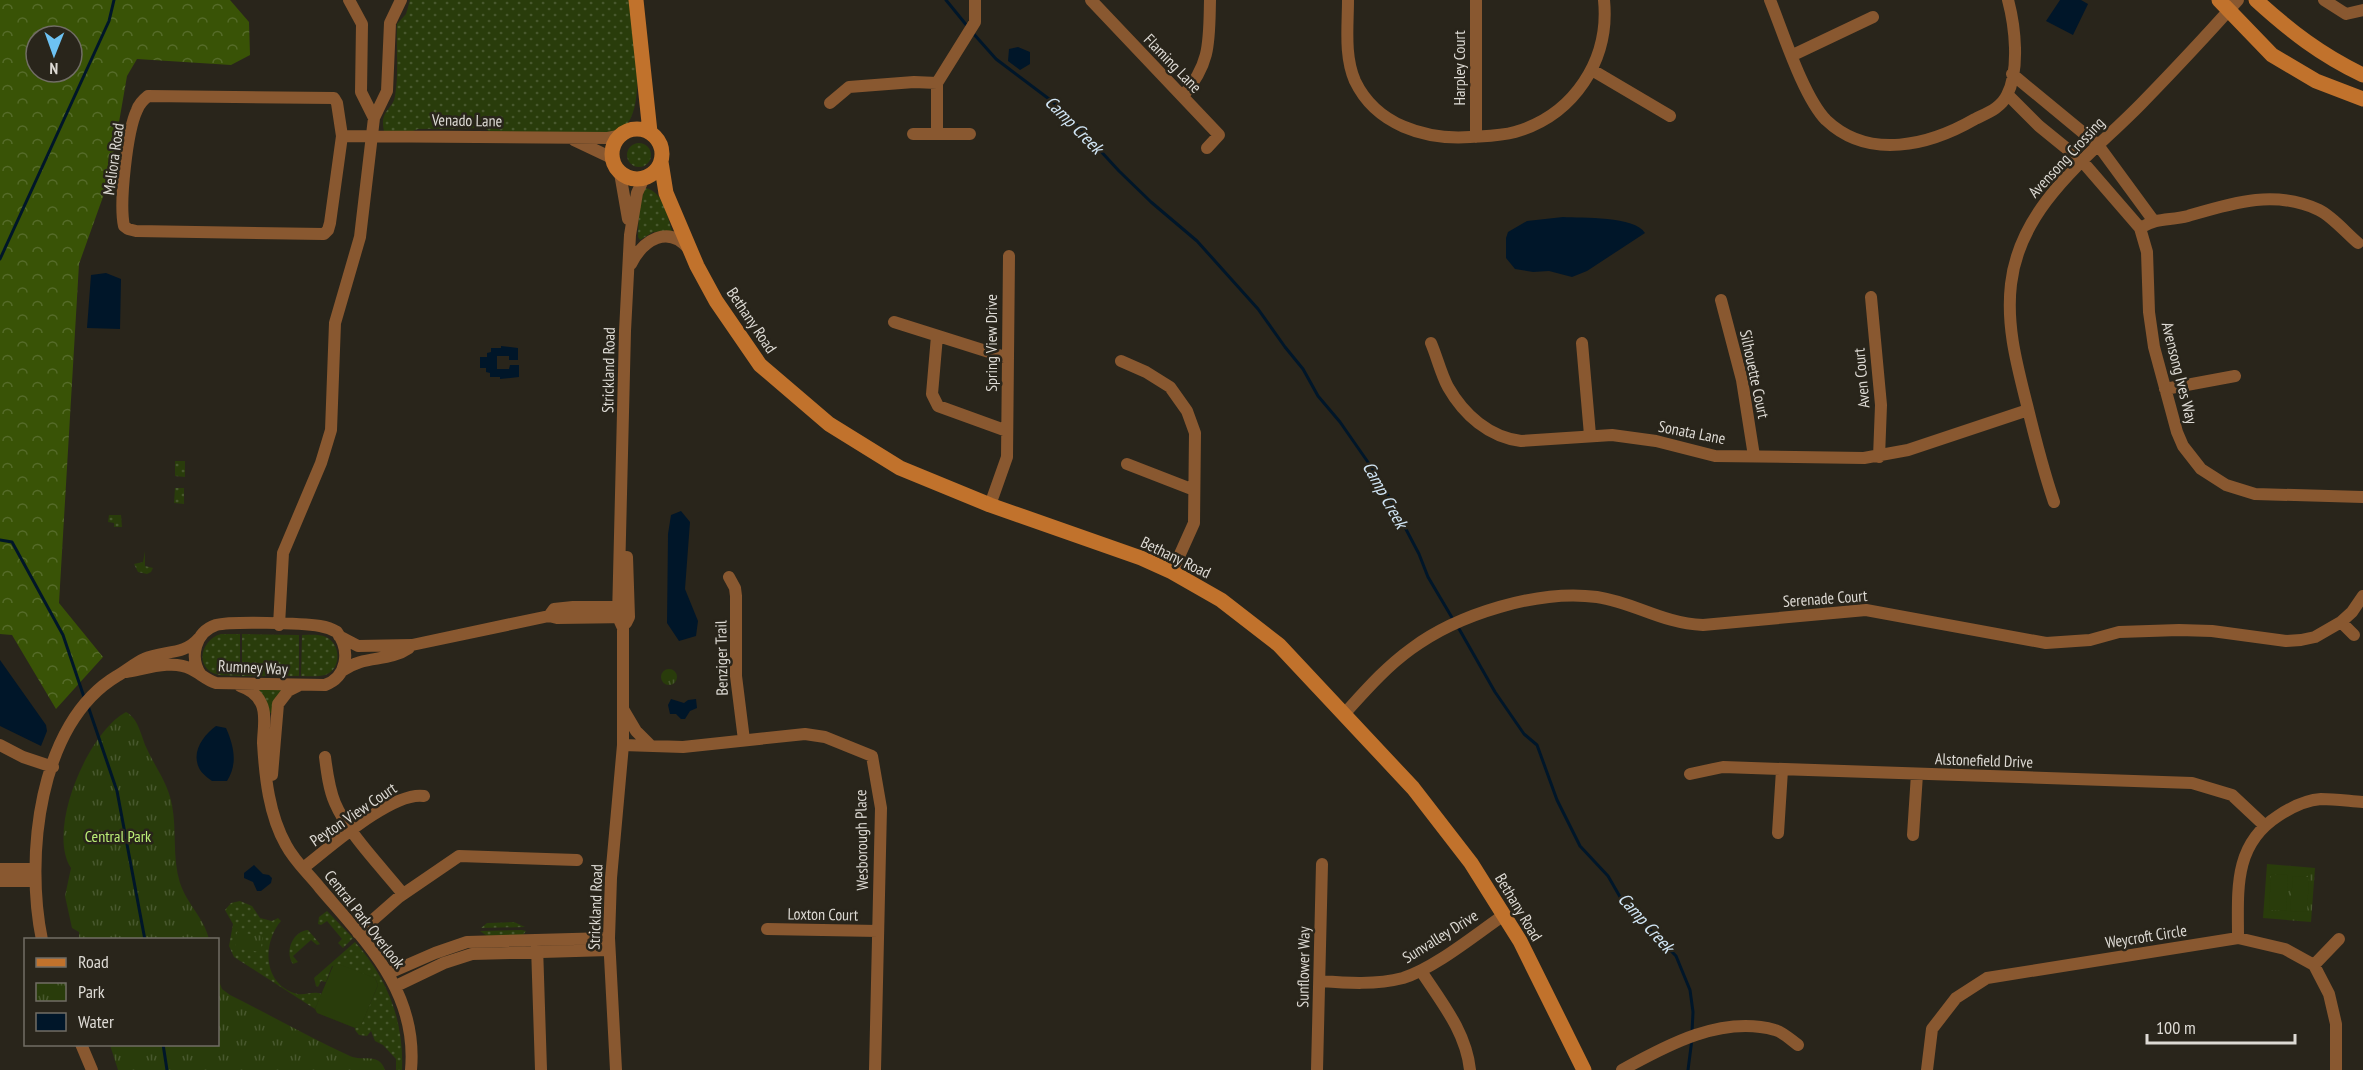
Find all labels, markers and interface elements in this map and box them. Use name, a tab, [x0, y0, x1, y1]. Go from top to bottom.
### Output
north arrow	[24, 24, 84, 84]
street label: Flaming Lane	[1140, 29, 1206, 97]
street label: Harpley Court	[1449, 30, 1469, 106]
text: N	[49, 59, 58, 79]
water label: Camp Creek	[1040, 91, 1110, 160]
street label: Venado Lane	[431, 109, 502, 131]
street label: Avensong Crossing	[2023, 112, 2109, 202]
street label: Meliora Road	[98, 122, 128, 196]
street label: Bethany Road	[723, 283, 781, 357]
street label: Spring View Drive	[981, 294, 1001, 392]
street label: Avensong Ives Way	[2158, 320, 2202, 426]
street label: Strickland Road	[597, 327, 619, 413]
street label: Silhouette Court	[1736, 328, 1774, 421]
street label: Aven Court	[1848, 347, 1874, 409]
street label: Sonata Lane	[1657, 416, 1727, 448]
water label: Camp Creek	[1358, 457, 1414, 534]
street label: Bethany Road	[1138, 532, 1214, 583]
street label: Serenade Court	[1782, 585, 1869, 611]
street label: Benziger Trail	[710, 620, 732, 696]
street label: Rumney Way	[218, 655, 288, 679]
street label: Alstonefield Drive	[1935, 748, 2033, 772]
street label: Peyton View Court	[306, 777, 401, 850]
street label: Wesborough Place	[850, 789, 872, 891]
park label: Central Park	[85, 826, 152, 846]
street label: Strickland Road	[584, 864, 606, 950]
street label: Central Park Overlook	[320, 866, 410, 973]
street label: Bethany Road	[1491, 870, 1547, 944]
water label: Camp Creek	[1613, 888, 1681, 959]
street label: Loxton Court	[788, 903, 859, 925]
street label: Sunvalley Drive	[1399, 905, 1481, 967]
street label: Weycroft Circle	[2104, 920, 2188, 952]
street label: Sunflower Way	[1292, 926, 1314, 1008]
legend	[24, 938, 219, 1046]
text: Road	[78, 950, 109, 973]
text: Park	[78, 980, 105, 1003]
scale bar	[2147, 1007, 2296, 1045]
text: Water	[78, 1010, 114, 1033]
text: 100 m	[2156, 1016, 2196, 1039]

